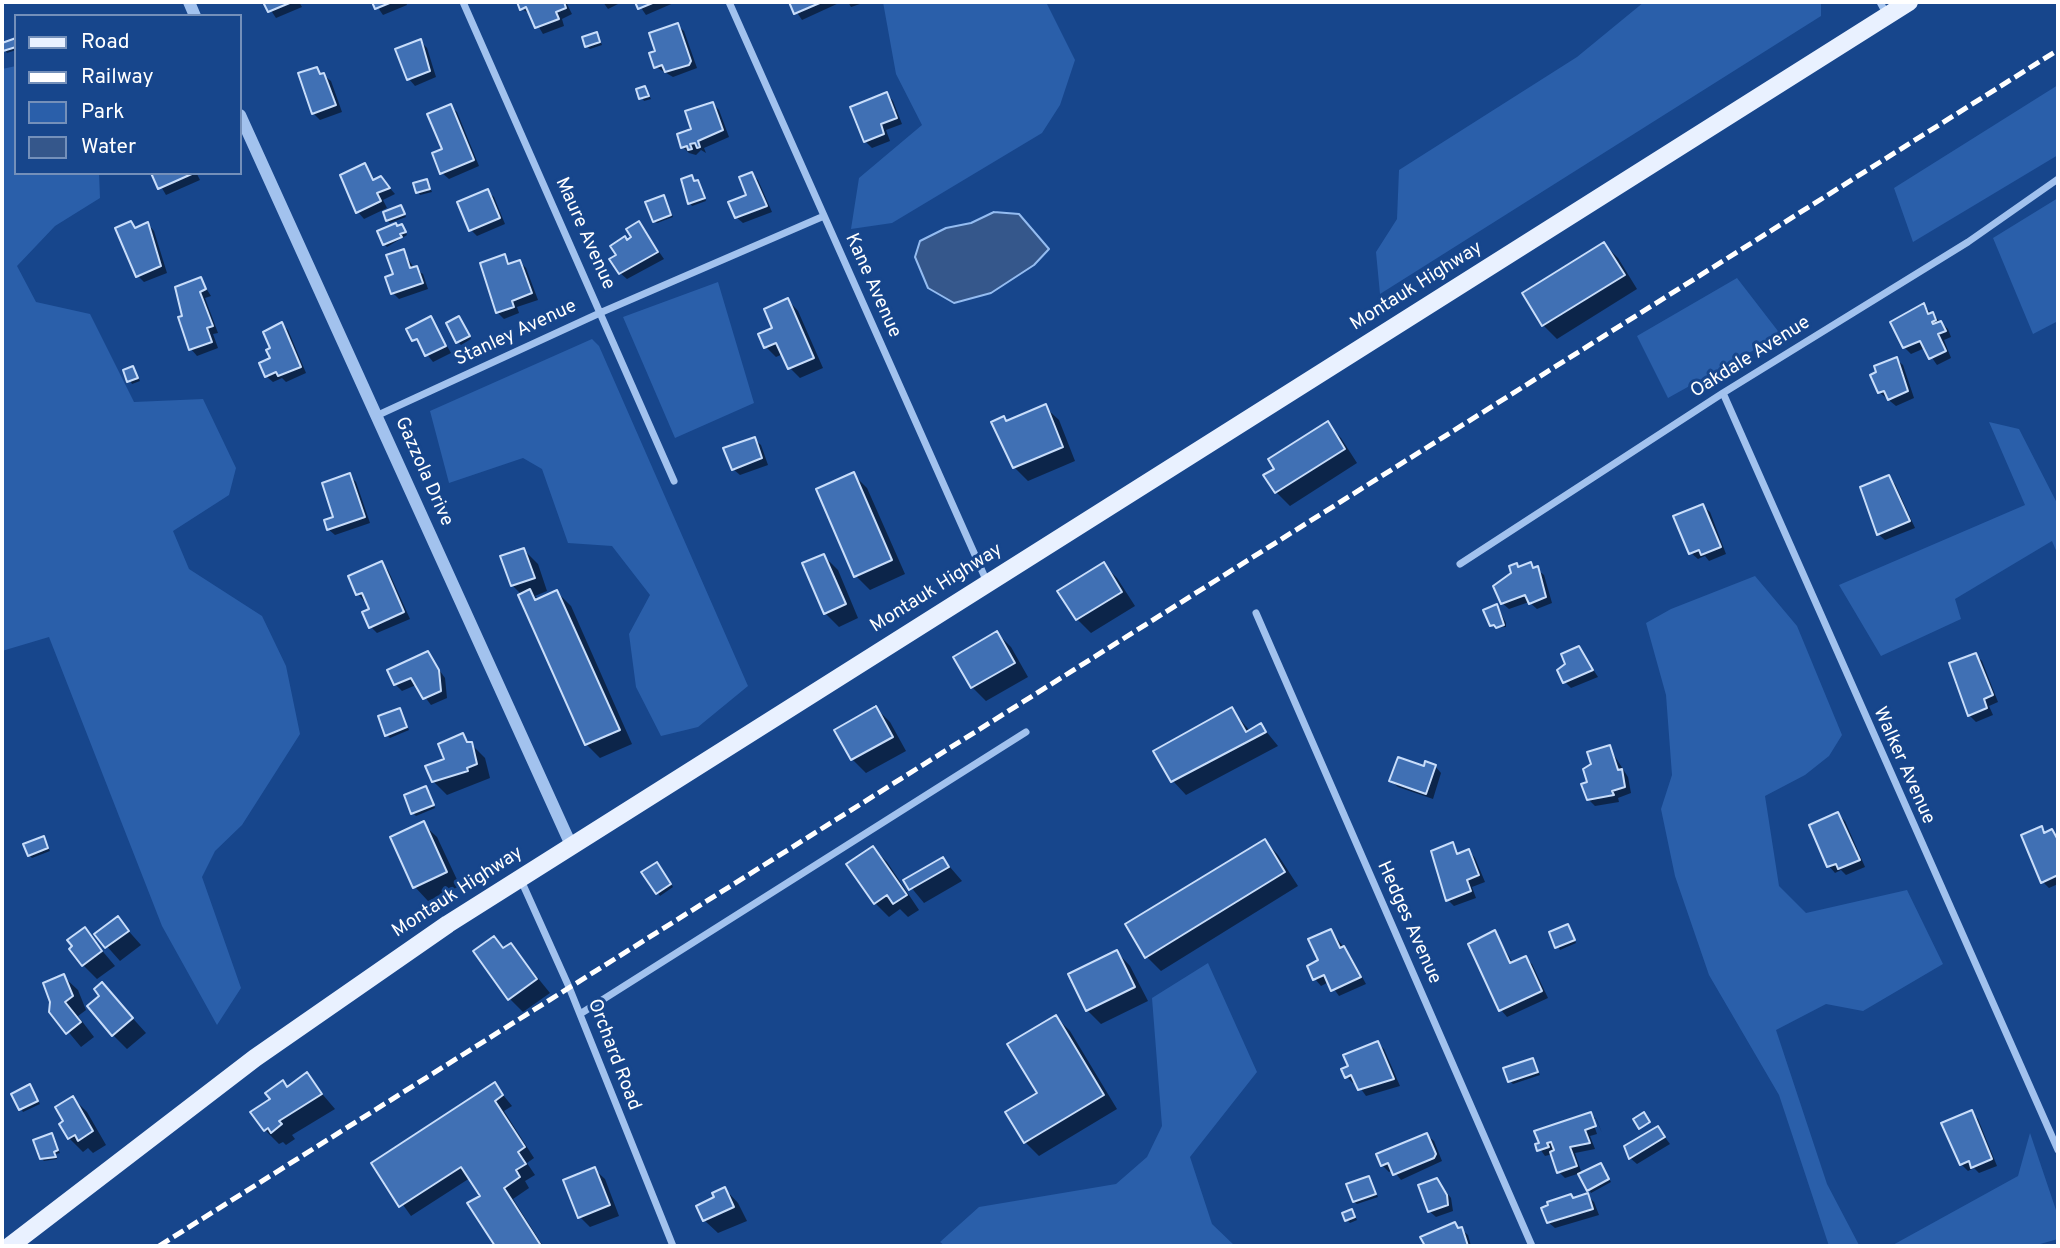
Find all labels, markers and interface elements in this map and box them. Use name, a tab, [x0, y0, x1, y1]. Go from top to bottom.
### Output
legend	[14, 14, 242, 175]
text: Road	[81, 29, 130, 56]
text: Railway	[81, 64, 154, 91]
text: Park	[81, 99, 124, 126]
text: Water	[81, 134, 136, 161]
street label: Maure Avenue	[549, 174, 619, 294]
street label: Kane Avenue	[839, 230, 905, 342]
street label: Montauk Highway	[1347, 237, 1487, 337]
street label: Stanley Avenue	[451, 296, 581, 372]
street label: Oakdale Avenue	[1687, 312, 1815, 404]
street label: Gazzola Drive	[389, 414, 457, 530]
street label: Montauk Highway	[867, 539, 1007, 639]
street label: Walker Avenue	[1867, 704, 1939, 828]
street label: Montauk Highway	[388, 842, 528, 944]
street label: Hedges Avenue	[1371, 858, 1445, 988]
street label: Orchard Road	[581, 996, 645, 1114]

